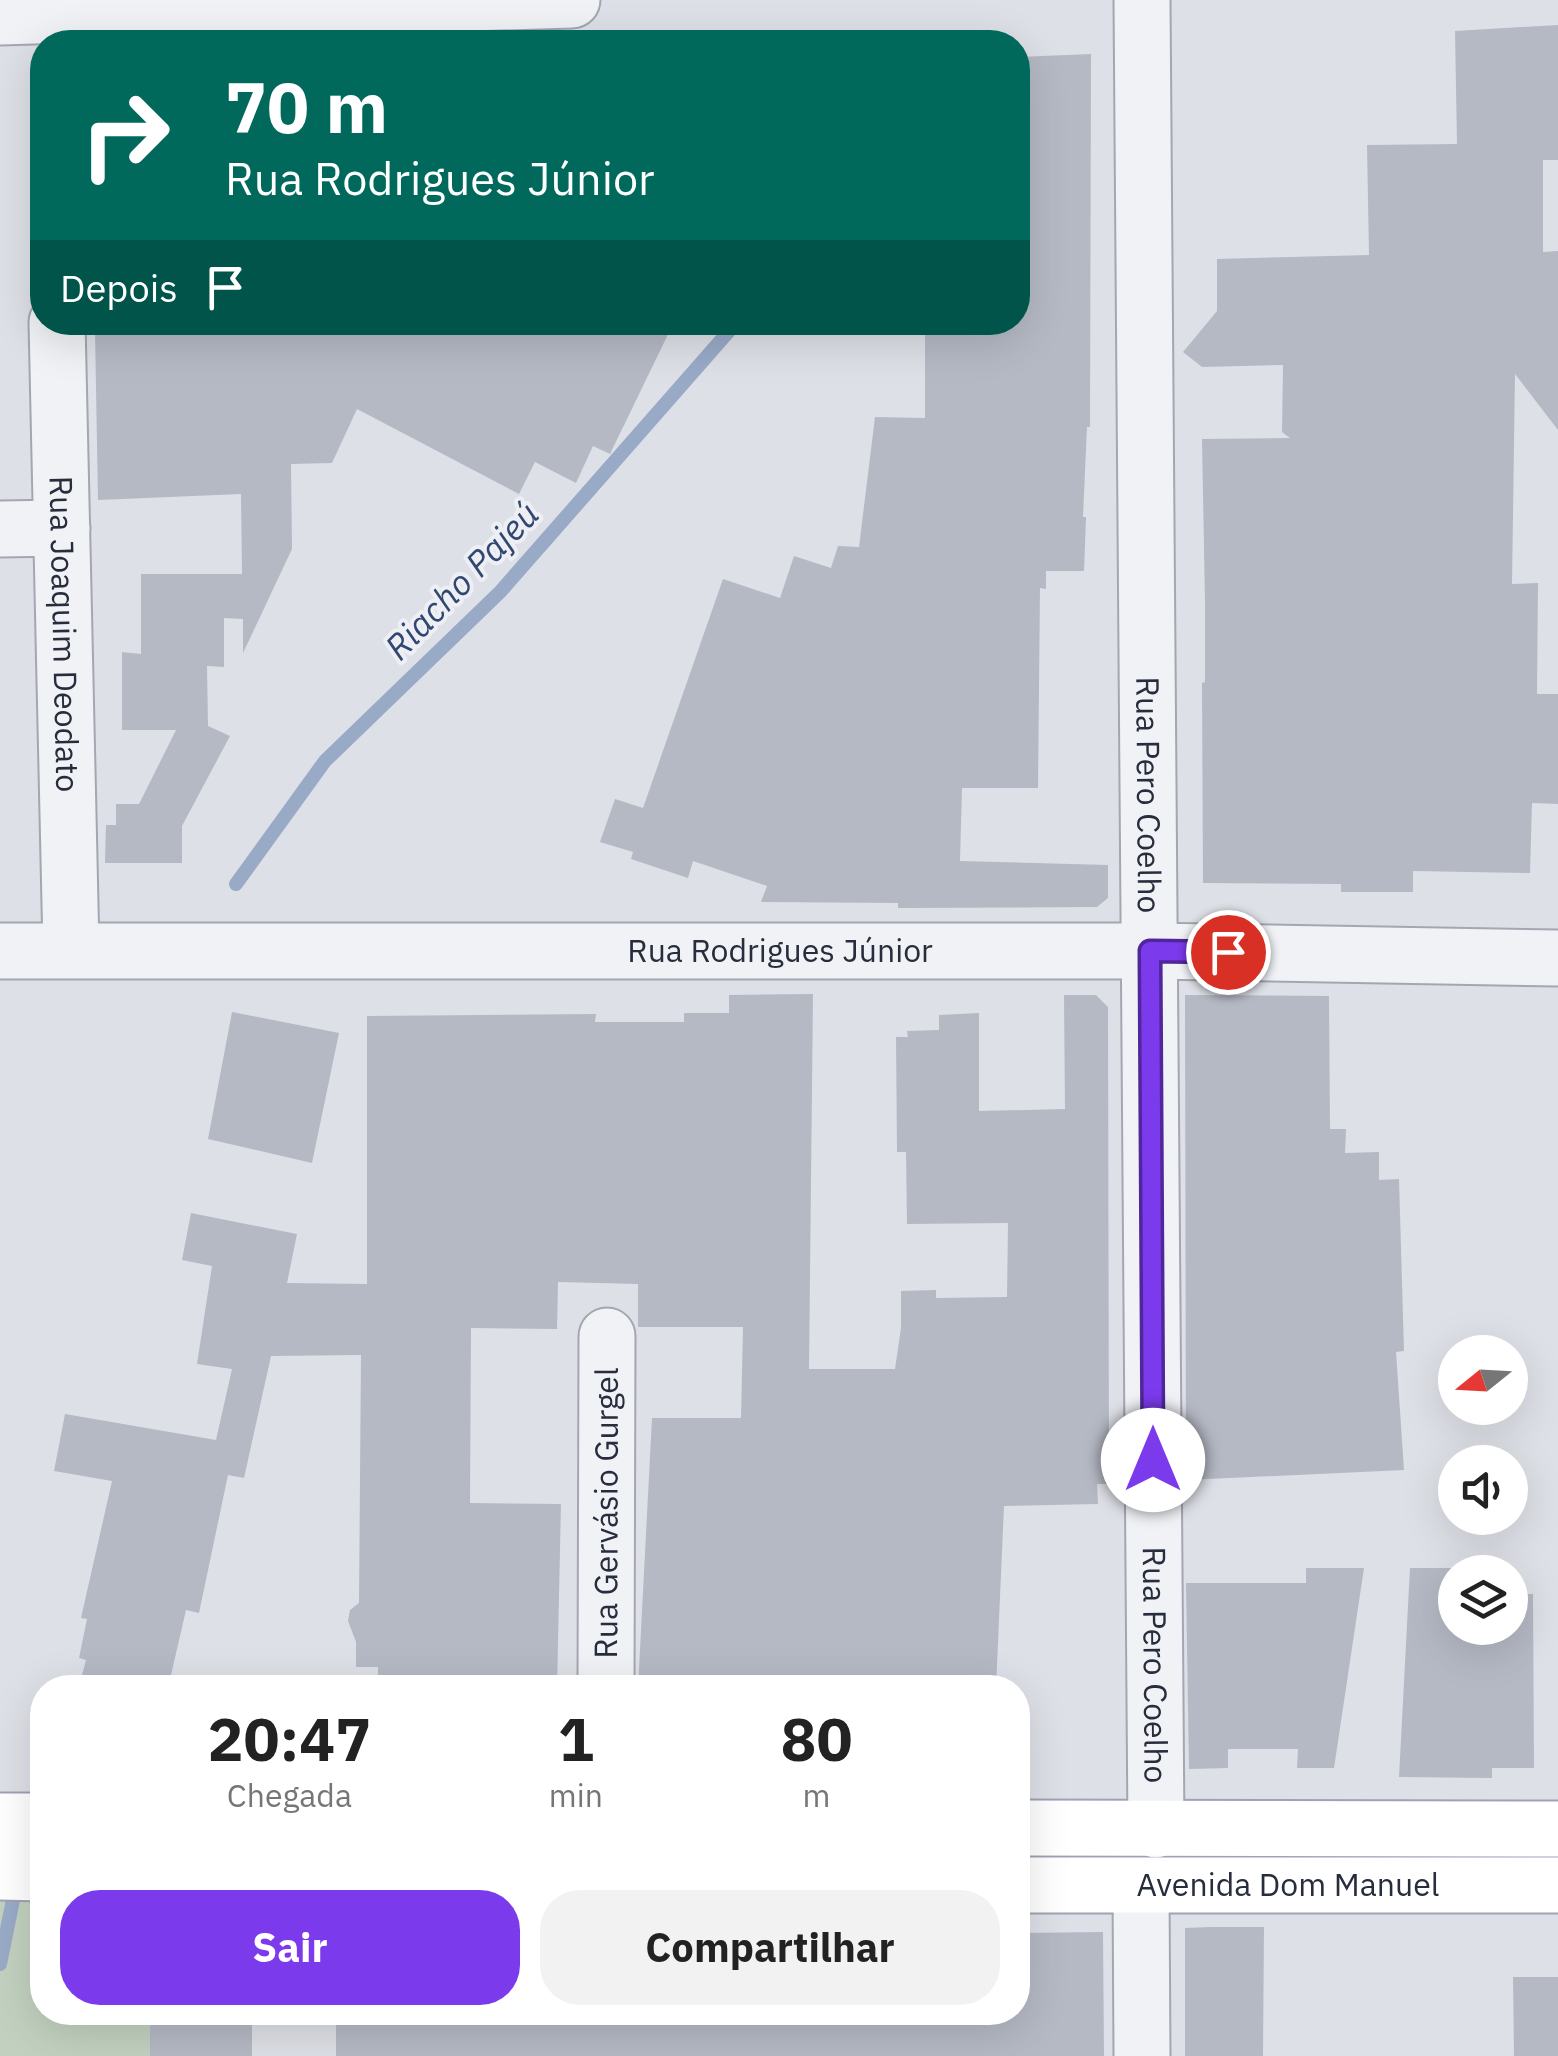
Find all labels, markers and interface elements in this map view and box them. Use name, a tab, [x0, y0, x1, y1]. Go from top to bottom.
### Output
text: 70 m	[225, 61, 388, 152]
icon: right	[60, 70, 190, 200]
text: Rua Rodrigues Júnior	[225, 149, 655, 207]
icon: arrive	[198, 260, 253, 315]
text: Depois	[60, 263, 178, 312]
street label: Rua Joaquim Deodato	[40, 475, 89, 793]
water label: Riacho Pajeú	[374, 491, 548, 669]
street label: Rua Pero Coelho	[1127, 676, 1171, 914]
pin	[1186, 910, 1271, 995]
icon: arrive	[1201, 925, 1256, 980]
street label: Rua Rodrigues Júnior	[627, 929, 933, 971]
north arrow	[1438, 1335, 1528, 1425]
map controls	[1438, 1335, 1528, 1645]
street label: Rua Gervásio Gurgel	[584, 1367, 627, 1659]
position arrow	[1101, 1408, 1205, 1512]
button: sound	[1438, 1445, 1528, 1535]
street label: Rua Pero Coelho	[1134, 1546, 1178, 1784]
button: layers	[1438, 1555, 1528, 1645]
text: 20:47	[208, 1699, 371, 1778]
text: 1	[558, 1699, 594, 1778]
text: 80	[780, 1699, 852, 1778]
text: Chegada	[227, 1774, 352, 1816]
text: min	[549, 1774, 603, 1816]
text: m	[803, 1774, 830, 1816]
street label: Avenida Dom Manuel	[1136, 1863, 1440, 1905]
button: Sair	[60, 1890, 520, 2005]
button: Compartilhar	[540, 1890, 1000, 2005]

